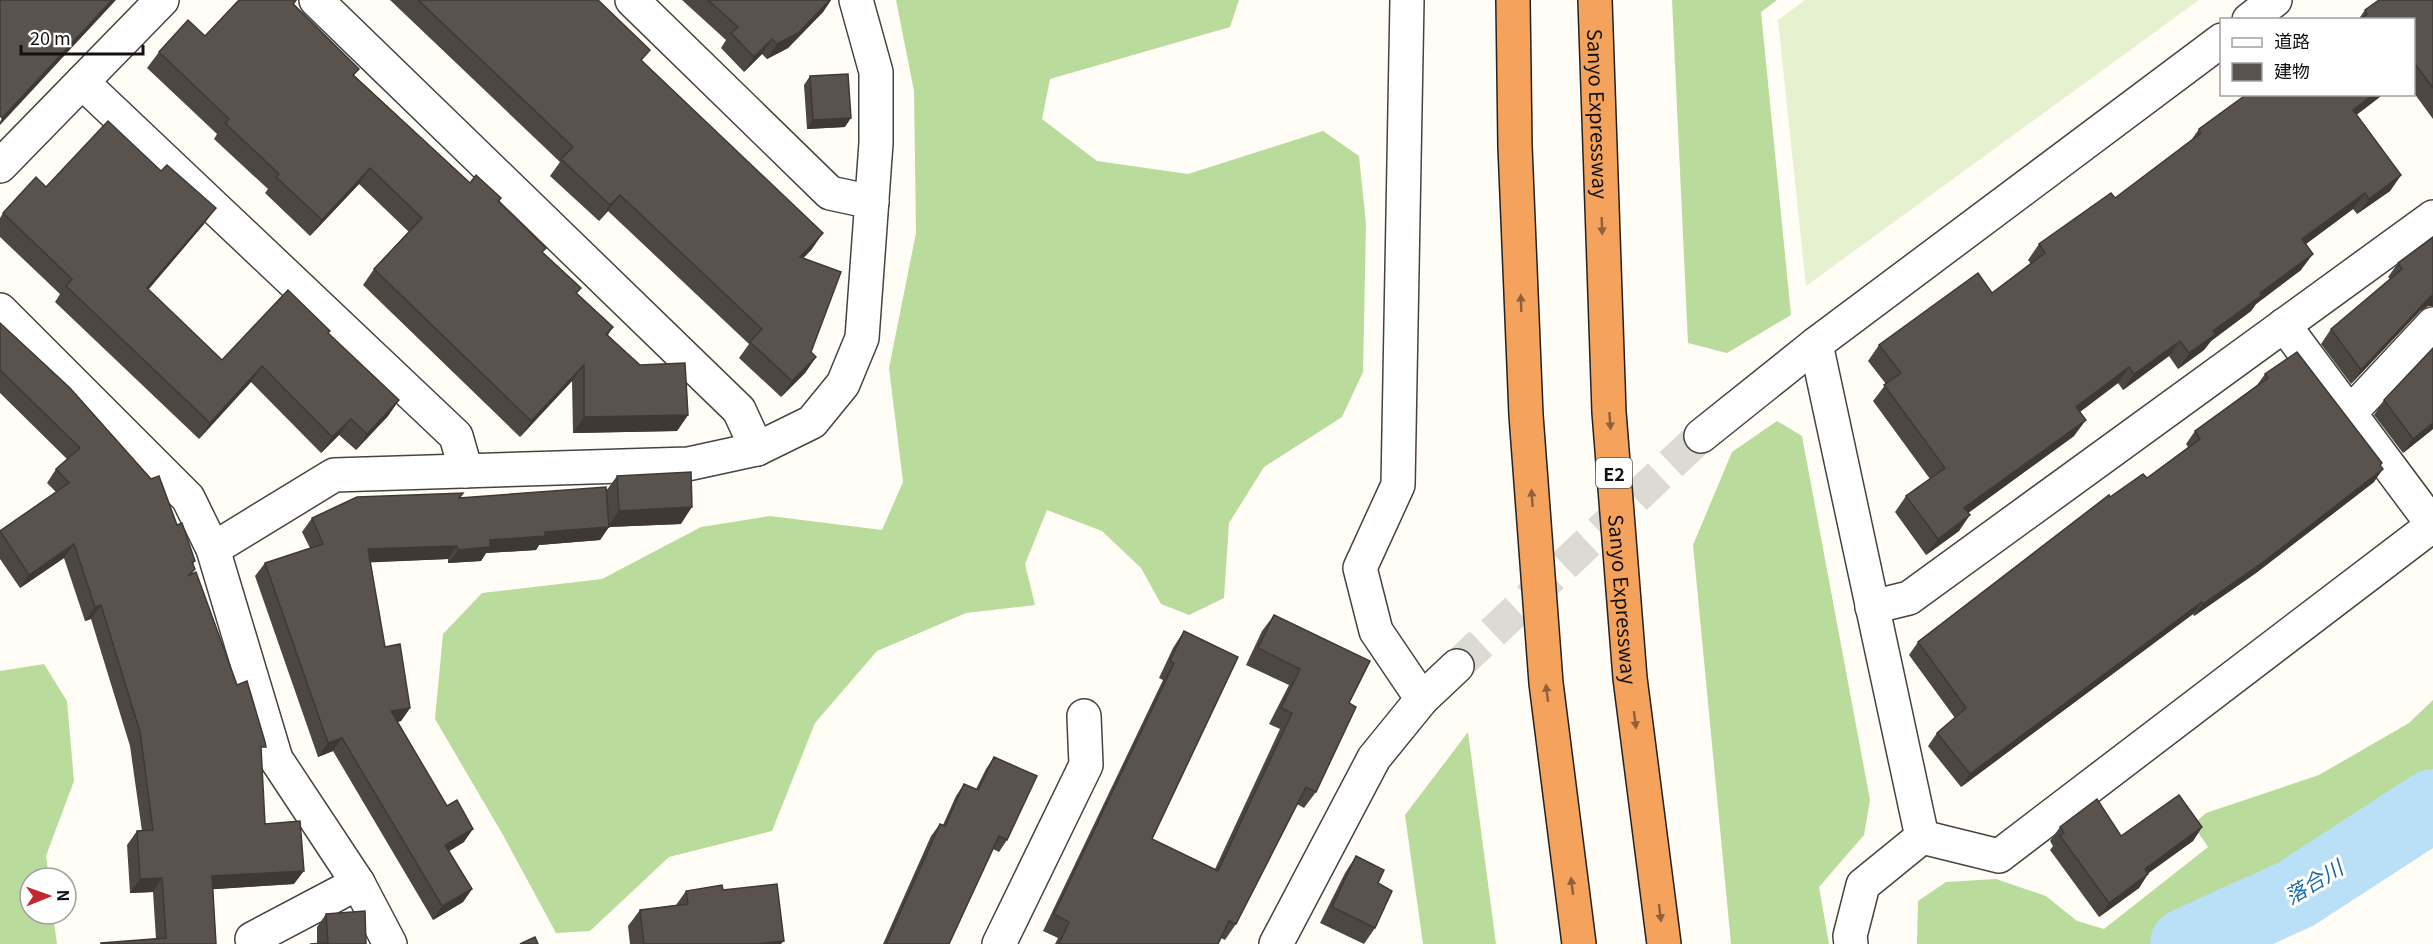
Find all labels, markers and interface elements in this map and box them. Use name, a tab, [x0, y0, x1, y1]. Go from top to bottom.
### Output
scale bar	[21, 18, 142, 56]
legend	[2220, 18, 2415, 96]
text: 20 m	[30, 24, 71, 50]
text: 道路	[2274, 27, 2310, 53]
street label: Sanyo Expressway	[1581, 28, 1616, 200]
text: 建物	[2274, 57, 2310, 83]
one-way arrow	[1597, 217, 1606, 236]
one-way arrow	[1517, 294, 1526, 313]
one-way arrow	[1605, 412, 1614, 431]
road number: E2	[1596, 458, 1632, 488]
one-way arrow	[1527, 489, 1537, 508]
street label: Sanyo Expressway	[1603, 513, 1645, 687]
one-way arrow	[1543, 683, 1552, 702]
one-way arrow	[1630, 711, 1640, 730]
water label: 落合川	[2278, 851, 2349, 910]
north arrow	[18, 866, 78, 926]
one-way arrow	[1567, 876, 1577, 895]
text: N	[52, 890, 76, 902]
one-way arrow	[1655, 904, 1665, 923]

